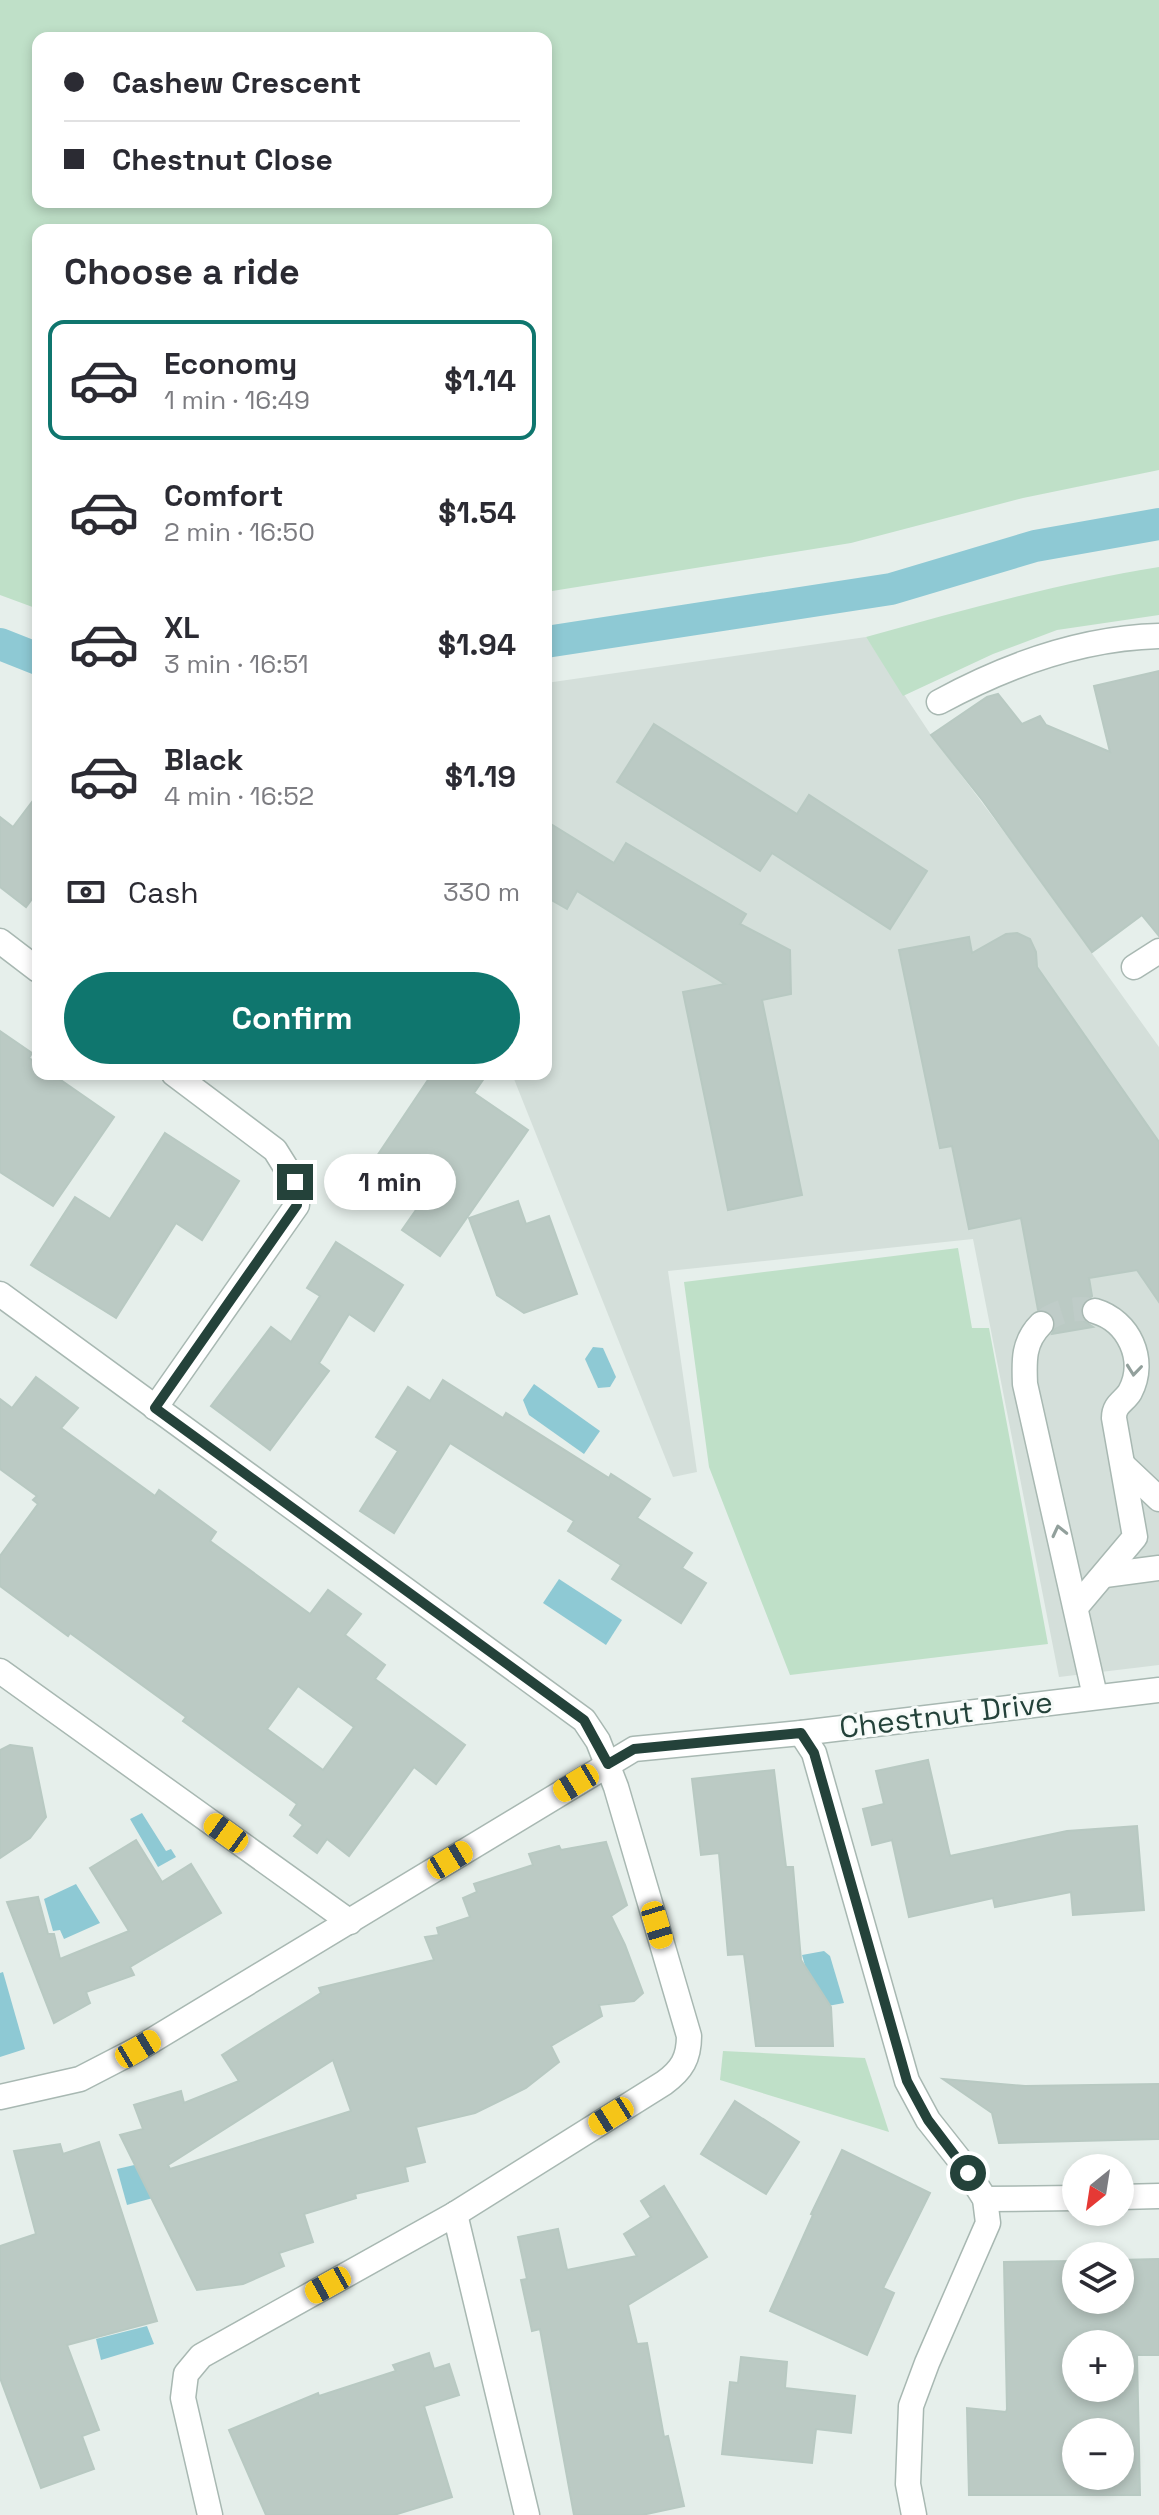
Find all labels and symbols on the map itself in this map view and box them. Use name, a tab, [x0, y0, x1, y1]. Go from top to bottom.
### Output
callout: 1 min	[323, 1154, 455, 1210]
route end	[277, 1164, 313, 1200]
one-way arrow	[1126, 1363, 1143, 1376]
one-way arrow	[1051, 1525, 1068, 1538]
street label: Chestnut Drive	[837, 1682, 1055, 1747]
car	[549, 1760, 603, 1806]
car	[200, 1809, 252, 1857]
car	[423, 1837, 477, 1883]
car	[639, 1899, 675, 1951]
car	[111, 2026, 165, 2072]
car	[584, 2093, 638, 2139]
north arrow	[1062, 2154, 1134, 2226]
route start	[950, 2155, 986, 2191]
car	[301, 2263, 355, 2307]

